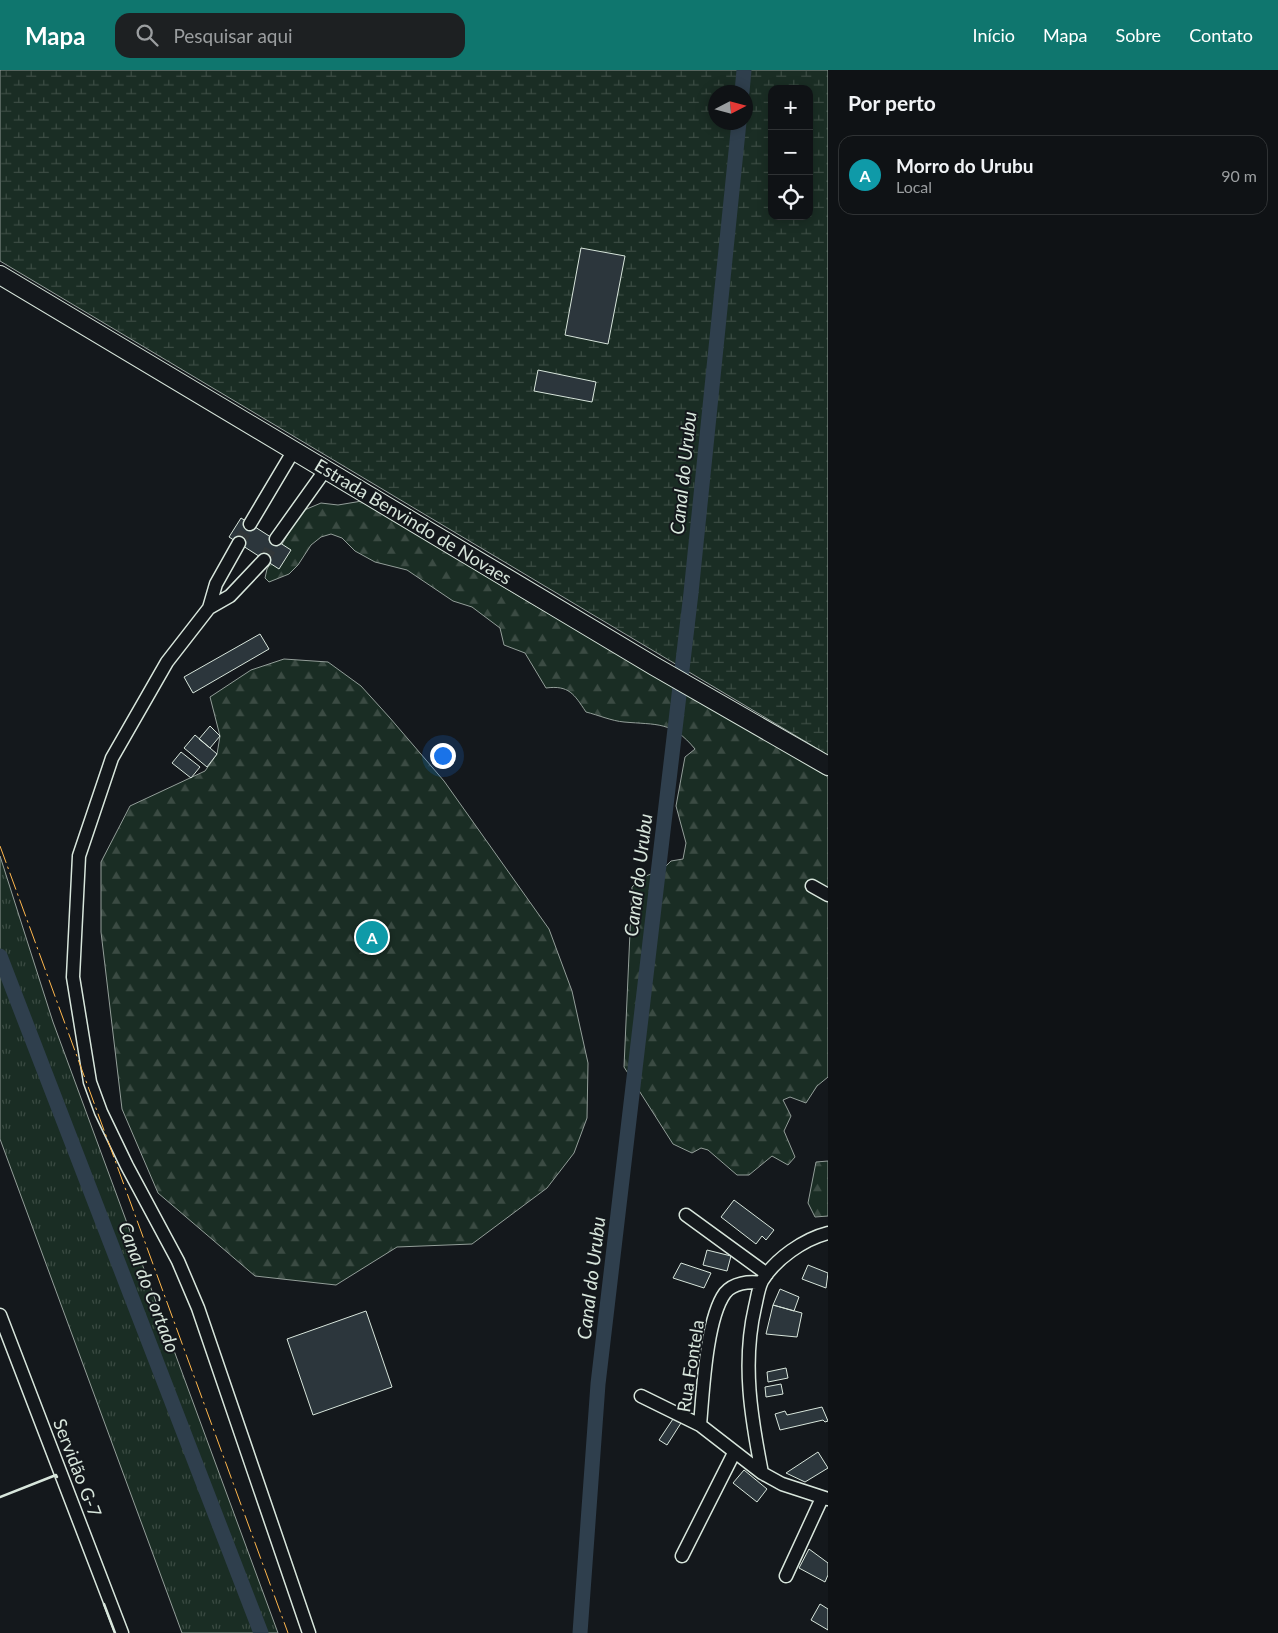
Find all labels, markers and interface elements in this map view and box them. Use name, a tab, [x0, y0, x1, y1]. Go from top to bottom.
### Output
search box	[115, 13, 465, 58]
text: Mapa	[25, 21, 85, 50]
icon: search	[133, 21, 161, 49]
text: Pesquisar aqui	[173, 24, 293, 47]
text: Início	[973, 24, 1015, 46]
text: Mapa	[1043, 24, 1087, 46]
text: Sobre	[1115, 24, 1161, 46]
text: Contato	[1189, 24, 1253, 46]
north arrow	[708, 85, 753, 130]
map controls	[768, 85, 813, 220]
button: +	[768, 85, 813, 130]
text: Por perto	[848, 90, 936, 115]
button: −	[768, 130, 813, 175]
text: Morro do Urubu	[896, 154, 1033, 177]
text: A	[859, 166, 871, 185]
text: 90 m	[1221, 166, 1257, 185]
button: locate	[768, 175, 813, 220]
text: Local	[896, 177, 932, 196]
water label: Canal do Urubu	[665, 410, 700, 536]
street label: Estrada Benvindo de Novaes	[311, 454, 516, 589]
your location	[430, 743, 456, 769]
water label: Canal do Urubu	[619, 812, 656, 938]
pin: A	[356, 918, 388, 956]
water label: Canal do Urubu	[572, 1215, 609, 1341]
water label: Canal do Cortado	[114, 1218, 185, 1356]
street label: Rua Fontela	[672, 1318, 708, 1414]
street label: Servidão G-7	[49, 1415, 107, 1520]

